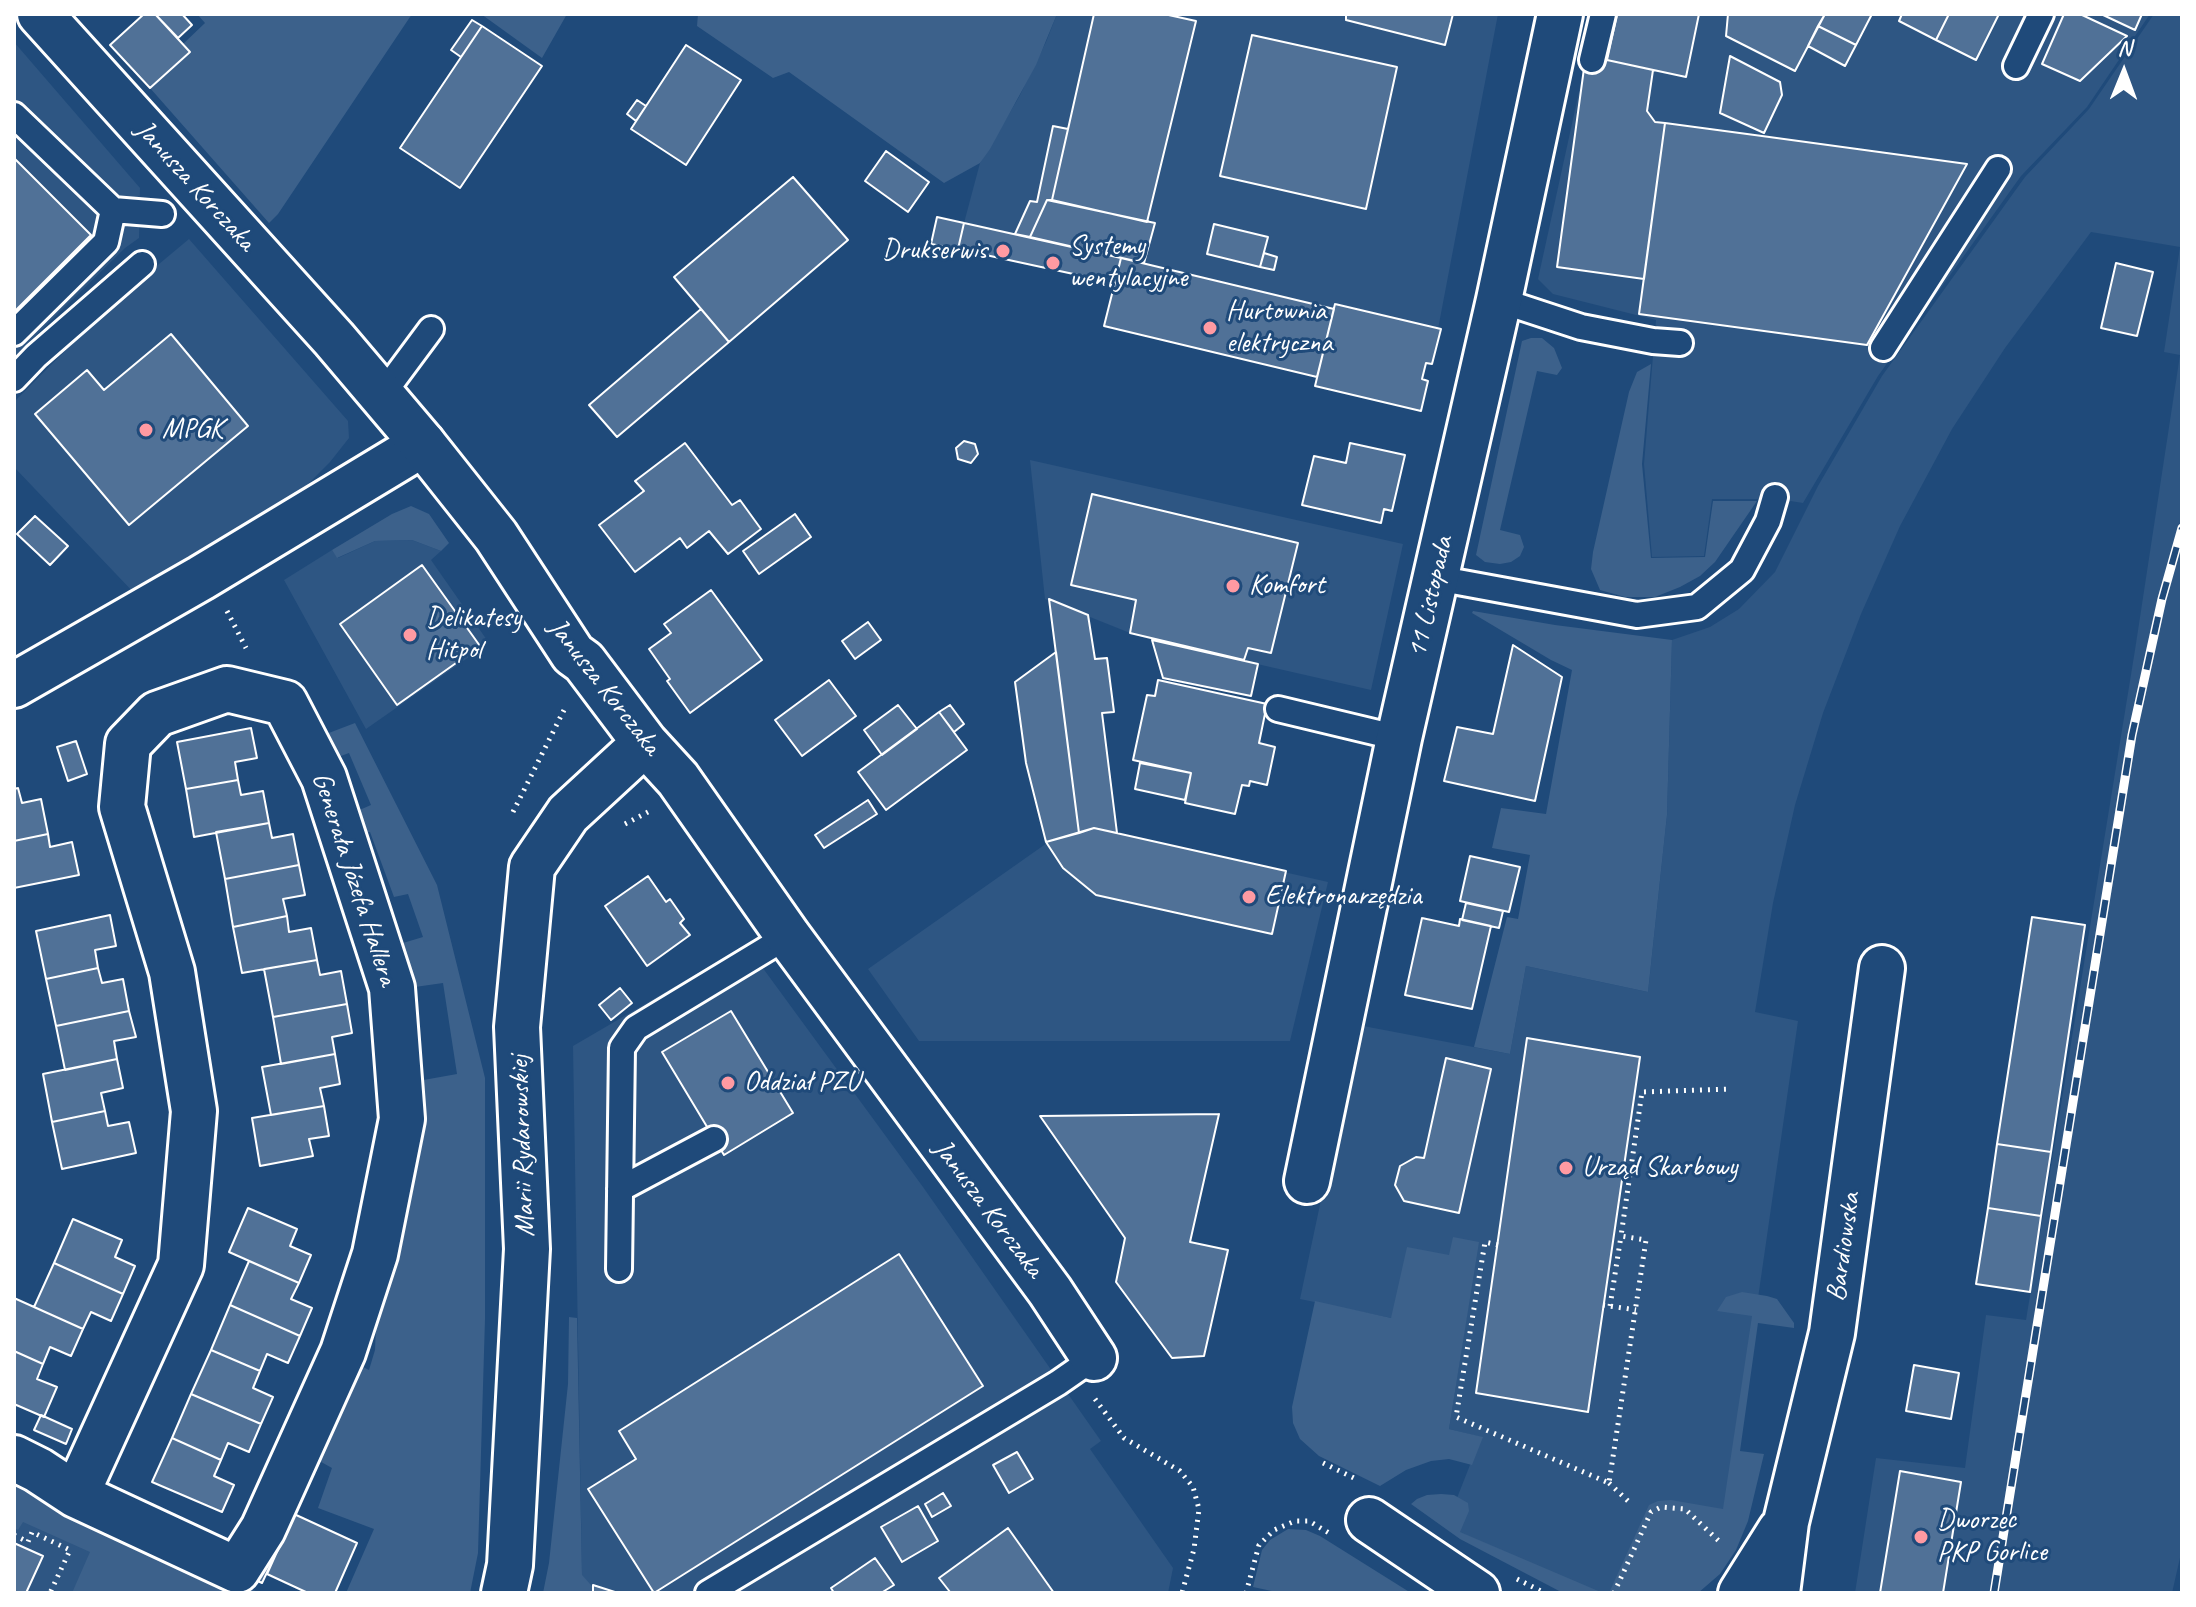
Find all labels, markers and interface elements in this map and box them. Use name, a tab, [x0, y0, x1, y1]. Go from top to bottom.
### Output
north arrow	[2084, 32, 2164, 112]
text: N	[2117, 34, 2131, 62]
street label: Janusza Korczaka	[128, 114, 262, 258]
place label: Systemy wentylacyjne	[1069, 230, 1187, 296]
place label: Drukserwis	[882, 234, 987, 268]
marker: Drukserwis	[994, 242, 1012, 260]
marker: Systemy wentylacyjne	[1044, 254, 1062, 272]
place label: Hurtownia elektryczna	[1226, 295, 1332, 361]
marker: Hurtownia elektryczna	[1201, 319, 1219, 337]
place label: MPGK	[162, 413, 223, 447]
marker: MPGK	[137, 421, 155, 439]
street label: 11 Listopada	[1401, 533, 1461, 661]
place label: Komfort	[1249, 569, 1324, 603]
marker: Komfort	[1224, 577, 1242, 595]
place label: Delikatesy Hitpol	[426, 602, 521, 668]
street label: Janusza Korczaka	[540, 612, 668, 762]
marker: Delikatesy Hitpol	[401, 626, 419, 644]
street label: Generała Józefa Hallera	[304, 768, 404, 990]
place label: Elektronarzędzia	[1265, 880, 1421, 914]
marker: Elektronarzędzia	[1240, 888, 1258, 906]
street label: Marii Rydarowskiej	[503, 1054, 543, 1238]
place label: Oddział PZU	[744, 1066, 859, 1100]
marker: Oddział PZU	[719, 1074, 737, 1092]
street label: Janusza Korczaka	[925, 1133, 1051, 1285]
place label: Urząd Skarbowy	[1582, 1151, 1737, 1185]
marker: Urząd Skarbowy	[1557, 1159, 1575, 1177]
street label: Bardiowska	[1820, 1190, 1868, 1304]
place label: Dworzec PKP Gorlice	[1937, 1504, 2047, 1570]
marker: Dworzec PKP Gorlice	[1912, 1528, 1930, 1546]

